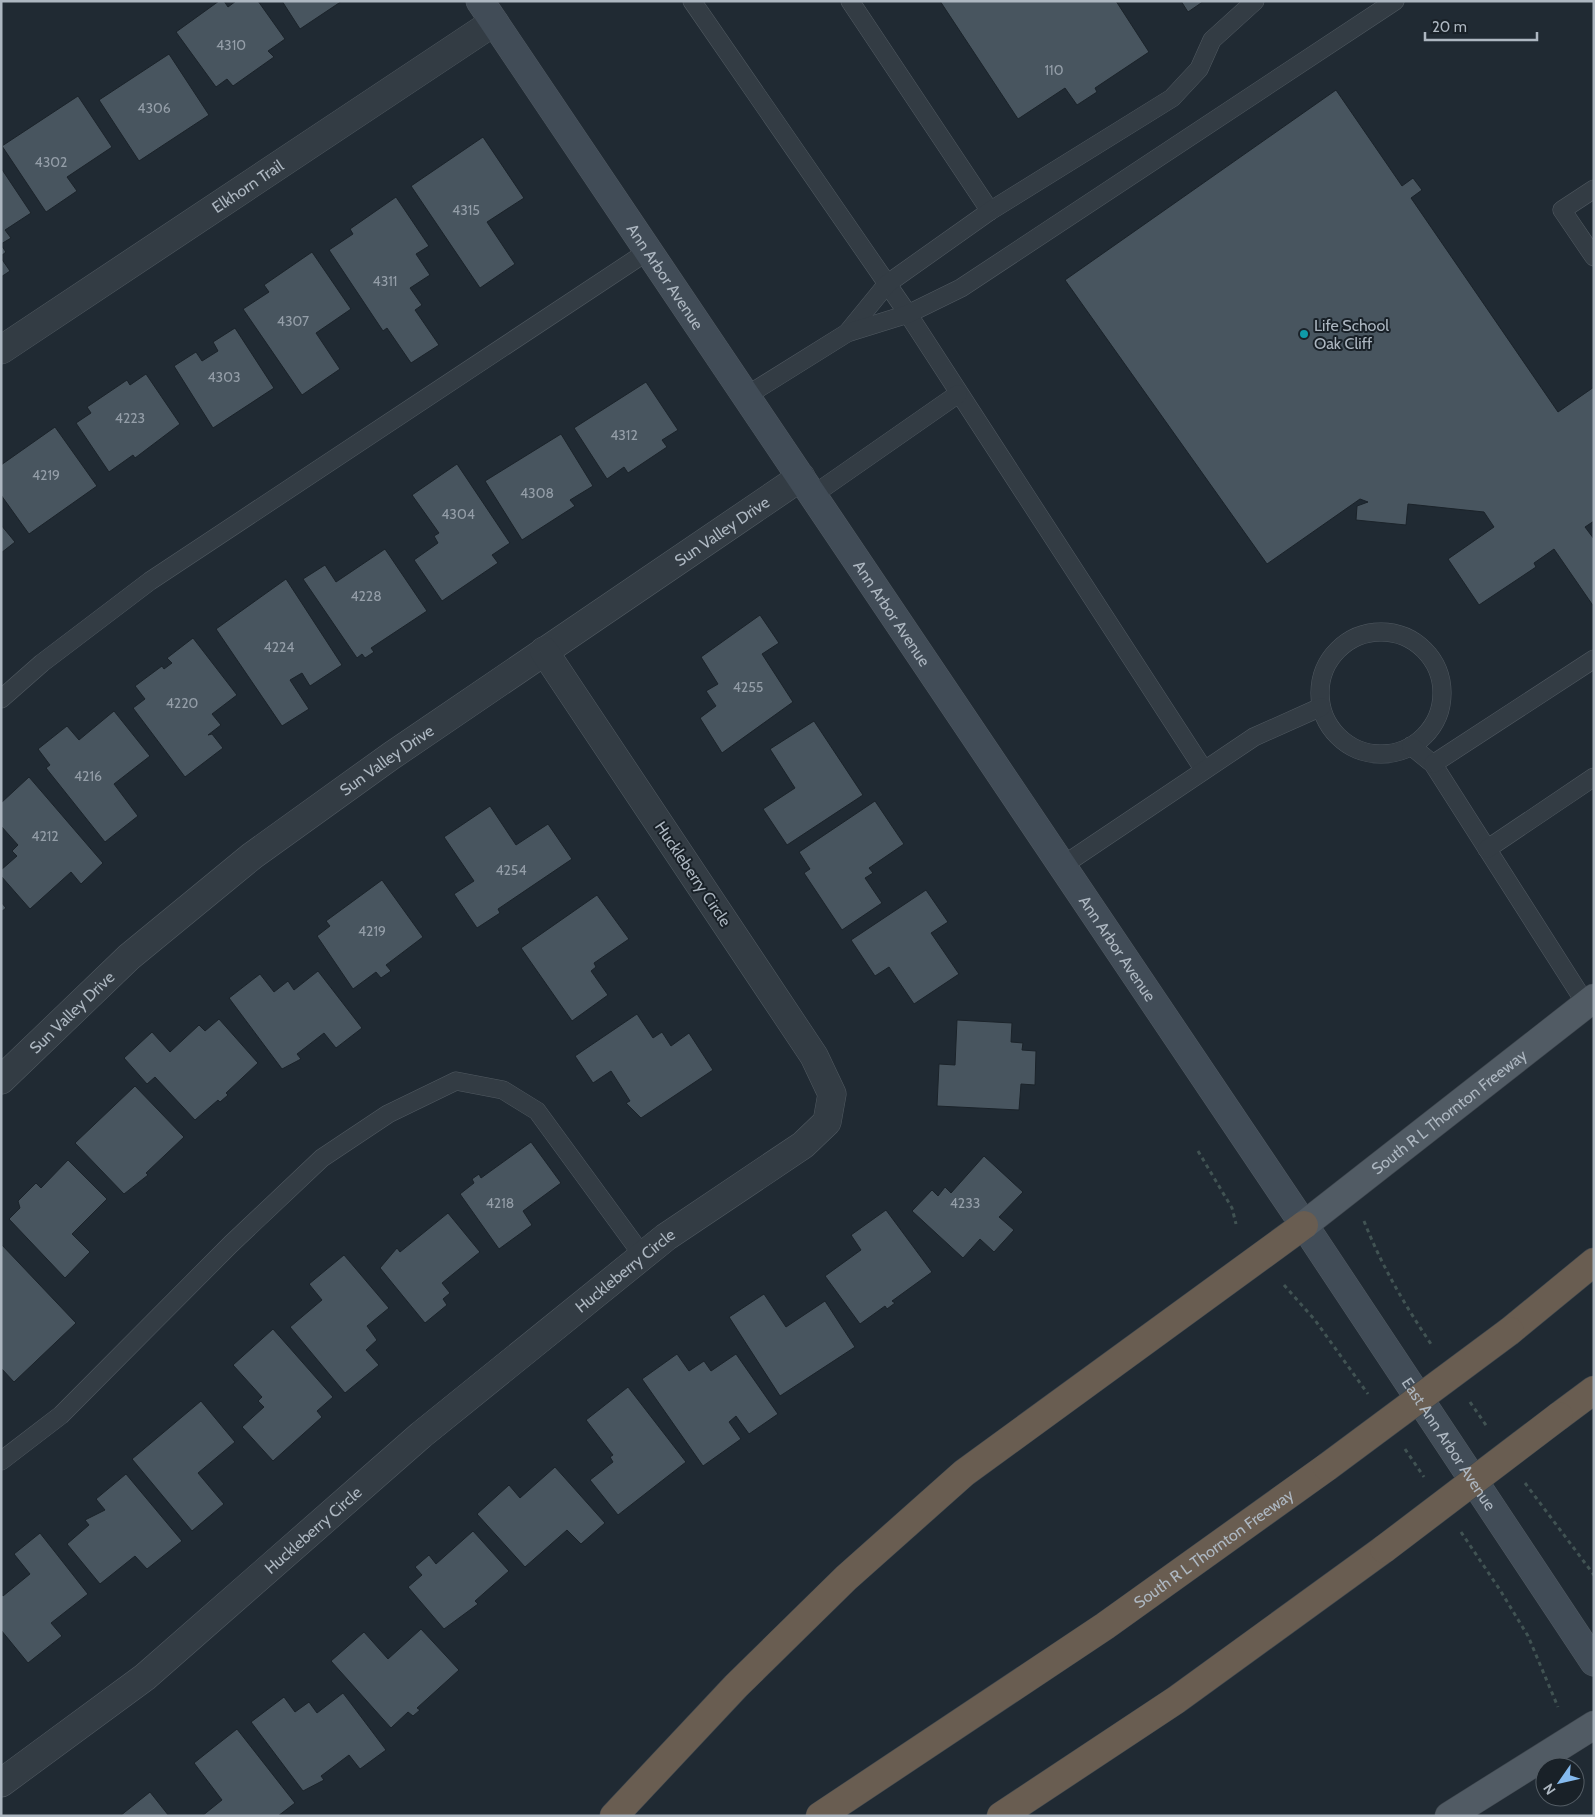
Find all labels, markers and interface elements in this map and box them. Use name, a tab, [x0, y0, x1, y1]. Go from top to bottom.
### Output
scale bar	[1425, 10, 1538, 42]
text: 20 m	[1432, 18, 1467, 36]
house number: 4310	[216, 36, 246, 54]
house number: 110	[1045, 61, 1064, 79]
house number: 4306	[137, 99, 171, 117]
house number: 4302	[35, 153, 67, 171]
street label: Elkhorn Trail	[208, 155, 287, 217]
house number: 4315	[452, 201, 480, 219]
street label: Ann Arbor Avenue	[623, 220, 708, 333]
house number: 4311	[373, 272, 397, 290]
house number: 4307	[277, 312, 309, 330]
place label: Life School Oak Cliff	[1314, 316, 1389, 353]
marker: Life School Oak Cliff	[1298, 328, 1310, 340]
house number: 4303	[207, 368, 241, 386]
house number: 4223	[115, 409, 145, 427]
house number: 4312	[610, 426, 638, 444]
house number: 4219	[32, 466, 60, 484]
house number: 4308	[520, 484, 554, 502]
street label: Sun Valley Drive	[671, 492, 773, 570]
house number: 4304	[441, 505, 475, 523]
street label: Ann Arbor Avenue	[850, 557, 934, 670]
house number: 4228	[350, 587, 382, 605]
house number: 4224	[264, 638, 294, 656]
house number: 4255	[733, 678, 763, 696]
house number: 4220	[166, 694, 198, 712]
street label: Sun Valley Drive	[336, 720, 437, 799]
house number: 4216	[74, 767, 102, 785]
street label: Huckleberry Circle	[651, 818, 735, 930]
house number: 4212	[31, 827, 59, 845]
house number: 4254	[495, 861, 527, 879]
street label: Ann Arbor Avenue	[1075, 892, 1160, 1005]
house number: 4219	[358, 922, 386, 940]
street label: Sun Valley Drive	[25, 967, 118, 1057]
street label: South R L Thornton Freeway	[1368, 1045, 1530, 1178]
house number: 4218	[486, 1194, 514, 1212]
house number: 4233	[950, 1194, 980, 1212]
street label: Huckleberry Circle	[571, 1224, 678, 1316]
street label: East Ann Arbor Avenue	[1398, 1374, 1500, 1514]
street label: Huckleberry Circle	[260, 1482, 365, 1577]
street label: South R L Thornton Freeway	[1130, 1485, 1297, 1612]
north arrow	[1535, 1757, 1585, 1807]
text: N	[1539, 1780, 1559, 1798]

